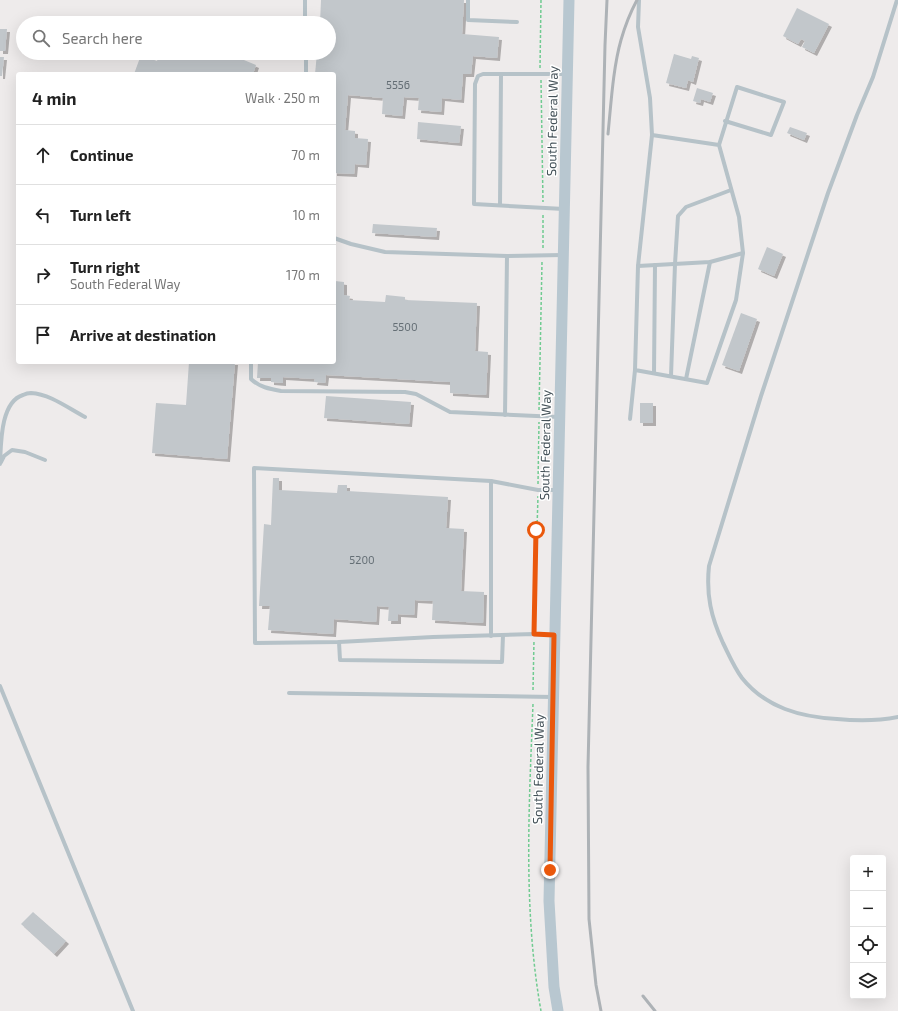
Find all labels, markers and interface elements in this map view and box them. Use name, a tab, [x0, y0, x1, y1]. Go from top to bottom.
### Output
search box	[16, 16, 336, 60]
icon: search	[30, 27, 52, 49]
text: Search here	[62, 29, 143, 47]
street label: South Federal Way	[543, 66, 561, 176]
house number: 5556	[386, 78, 410, 91]
text: 4 min	[32, 88, 76, 108]
text: Walk · 250 m	[245, 90, 320, 106]
icon: ahead	[32, 144, 54, 166]
text: Continue	[70, 146, 133, 164]
text: 70 m	[291, 147, 320, 163]
icon: left	[32, 204, 54, 226]
text: Turn left	[70, 206, 131, 224]
text: 10 m	[293, 207, 320, 223]
text: Turn right	[70, 258, 140, 276]
icon: right	[32, 264, 54, 286]
text: 170 m	[286, 267, 320, 283]
text: South Federal Way	[70, 276, 181, 292]
house number: 5500	[392, 320, 418, 333]
icon: arrive	[32, 324, 54, 346]
text: Arrive at destination	[70, 326, 216, 344]
street label: South Federal Way	[536, 390, 554, 500]
route start	[527, 521, 545, 539]
house number: 5200	[349, 553, 375, 566]
street label: South Federal Way	[529, 714, 547, 824]
map controls	[850, 855, 886, 999]
button: +	[850, 855, 886, 891]
route end	[541, 861, 559, 879]
button: −	[850, 891, 886, 927]
button: locate	[850, 927, 886, 963]
button: layers	[850, 963, 886, 999]

